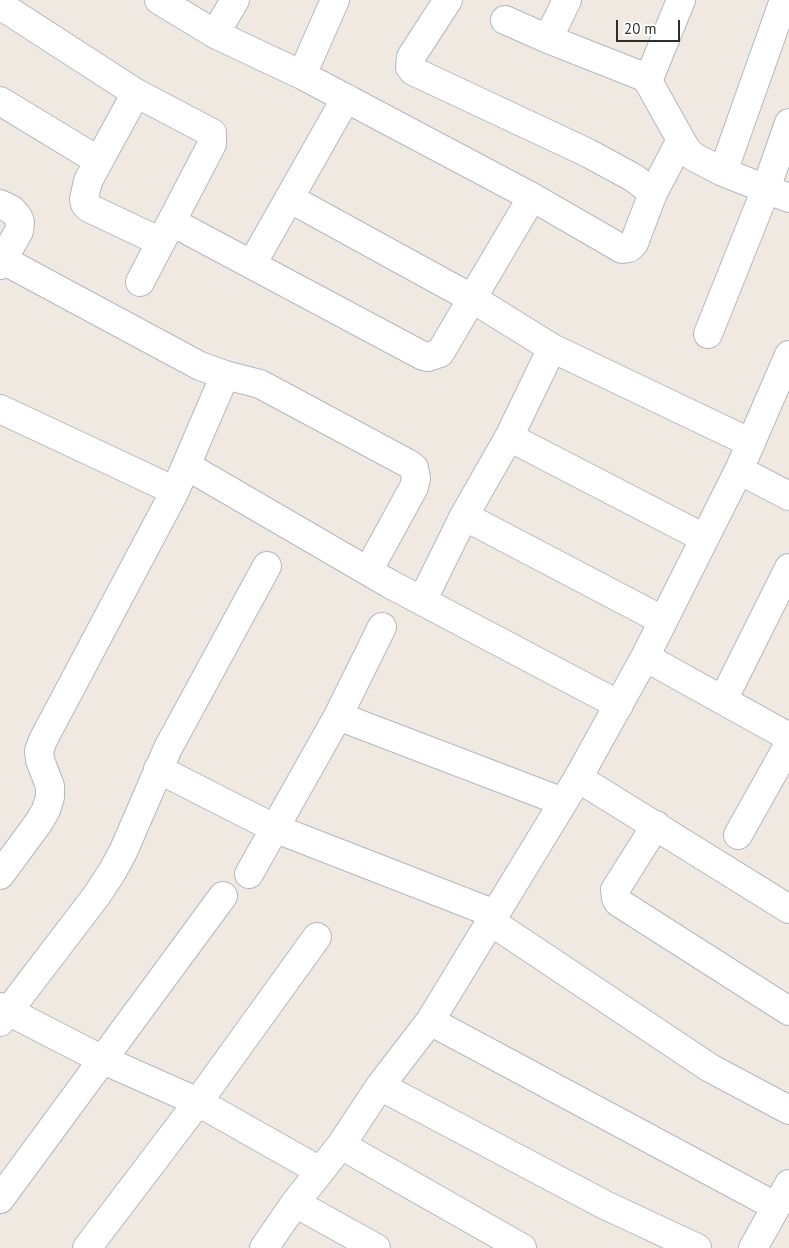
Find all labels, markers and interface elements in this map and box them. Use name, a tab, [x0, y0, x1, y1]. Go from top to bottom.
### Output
scale bar	[619, 10, 683, 42]
text: 20 m	[624, 19, 657, 38]

